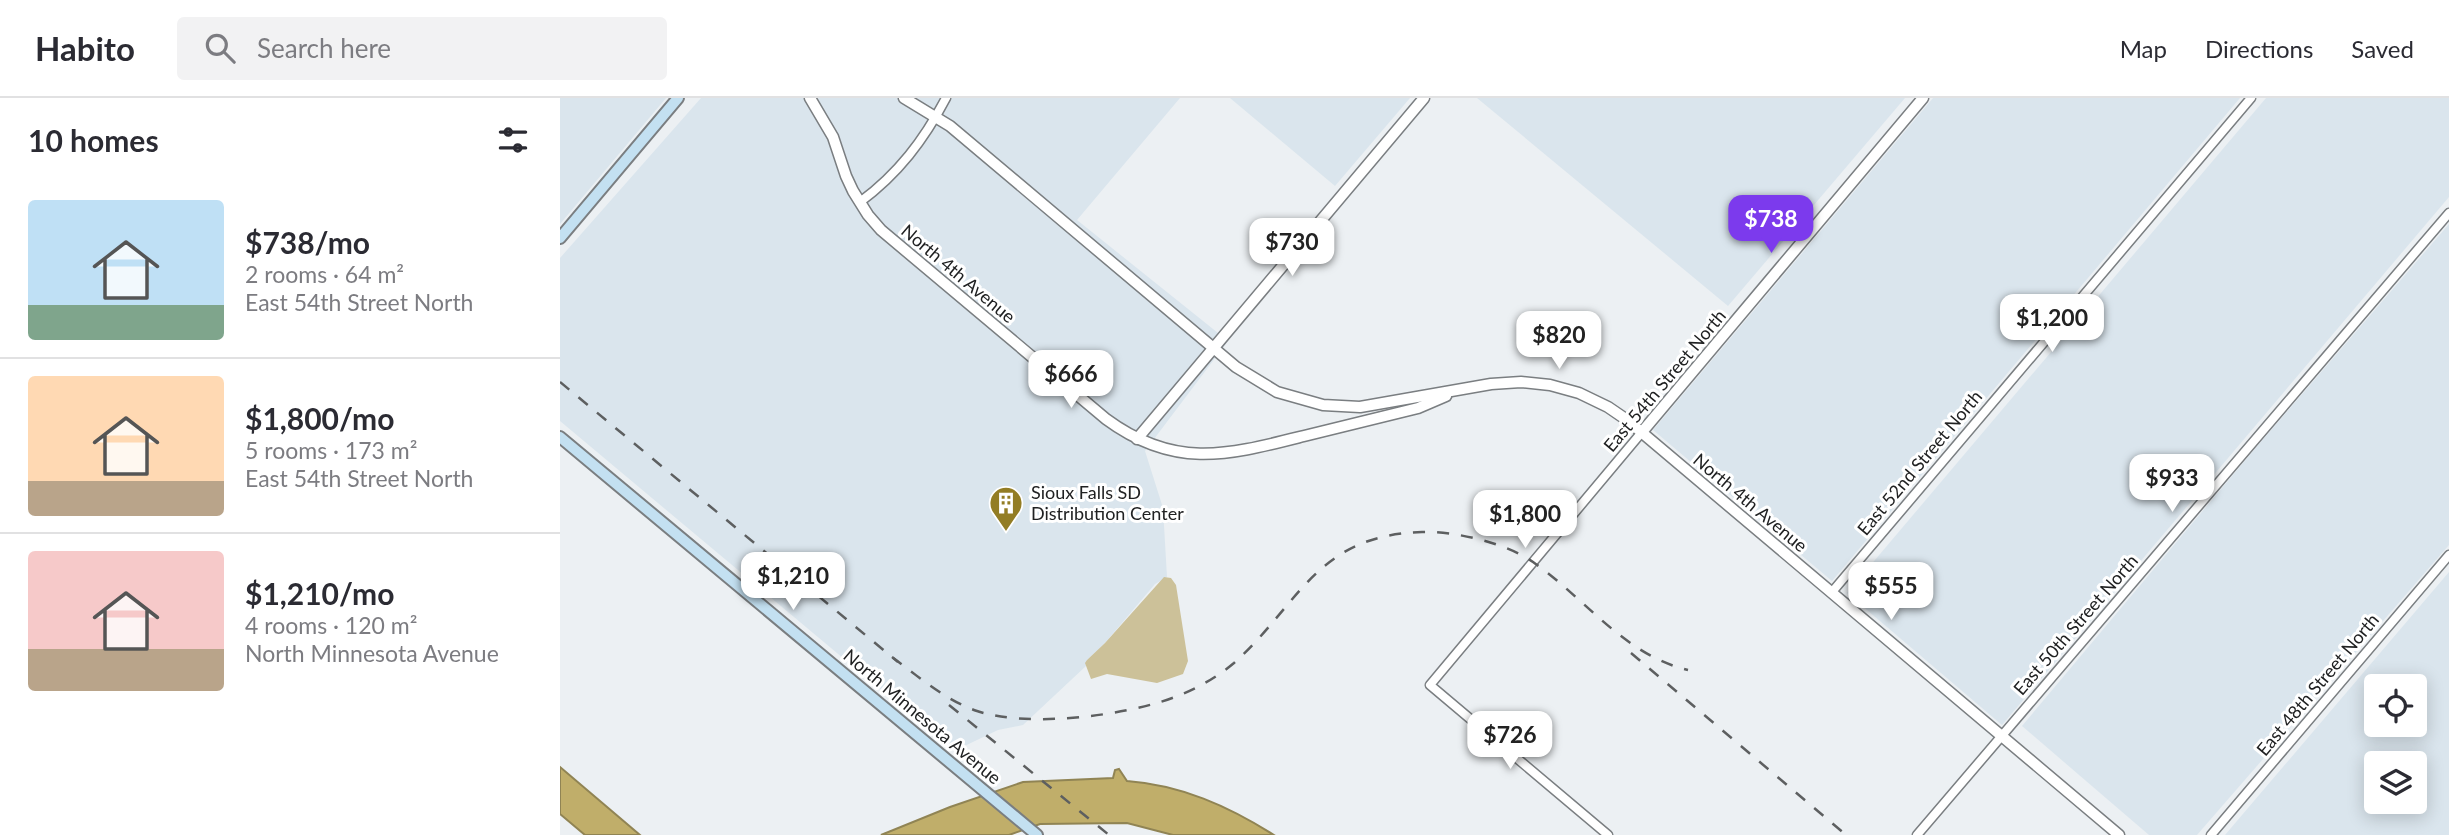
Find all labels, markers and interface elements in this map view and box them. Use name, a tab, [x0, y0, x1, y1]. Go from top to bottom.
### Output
search box	[177, 17, 667, 80]
text: Habito	[35, 28, 135, 68]
icon: search	[201, 29, 239, 67]
text: Search here	[257, 32, 391, 64]
text: Map	[2120, 34, 2167, 63]
text: Directions	[2205, 34, 2313, 63]
text: Saved	[2351, 34, 2414, 63]
icon: filters	[494, 121, 532, 159]
text: 10 homes	[28, 122, 159, 158]
pin: $738	[1730, 195, 1812, 255]
text: $738	[1744, 204, 1798, 232]
pin: $730	[1251, 218, 1333, 278]
street label: North 4th Avenue	[897, 219, 1020, 327]
text: $738/mo	[245, 224, 370, 260]
text: $730	[1265, 227, 1319, 255]
icon: home	[84, 228, 168, 312]
text: 2 rooms · 64 m²	[245, 260, 404, 288]
text: East 54th Street North	[245, 288, 473, 316]
pin: $1,200	[1995, 294, 2109, 354]
text: $1,200	[2016, 303, 2088, 331]
street label: East 54th Street North	[1598, 305, 1730, 456]
pin: $820	[1518, 312, 1600, 371]
text: $820	[1532, 320, 1586, 348]
pin: $666	[1030, 350, 1112, 410]
text: $666	[1044, 359, 1098, 387]
street label: East 52nd Street North	[1852, 385, 1986, 539]
text: $1,800/mo	[245, 400, 394, 436]
icon: home	[84, 404, 168, 488]
text: 5 rooms · 173 m²	[245, 436, 417, 464]
street label: North 4th Avenue	[1689, 448, 1812, 556]
pin: $933	[2131, 454, 2213, 514]
text: $933	[2145, 463, 2199, 491]
text: East 54th Street North	[245, 464, 473, 492]
place label: Sioux Falls SD Distribution Center	[1031, 481, 1184, 524]
building icon: Sioux Falls SD Distribution Center	[987, 484, 1025, 533]
pin: $1,800	[1468, 490, 1582, 550]
text: $1,800	[1489, 499, 1561, 527]
street label: East 50th Street North	[2008, 550, 2142, 699]
pin: $1,210	[736, 552, 850, 612]
text: $1,210	[757, 561, 829, 589]
pin: $555	[1850, 562, 1932, 622]
text: $555	[1864, 571, 1918, 599]
text: $1,210/mo	[245, 575, 394, 611]
icon: home	[84, 579, 168, 663]
street label: East 48th Street North	[2251, 609, 2383, 760]
text: 4 rooms · 120 m²	[245, 611, 417, 639]
text: North Minnesota Avenue	[245, 639, 499, 667]
street label: North Minnesota Avenue	[839, 644, 1006, 789]
map controls	[2364, 674, 2427, 814]
button: locate	[2364, 674, 2427, 737]
pin: $726	[1469, 712, 1551, 771]
text: $726	[1483, 720, 1537, 748]
button: layers	[2364, 751, 2427, 814]

